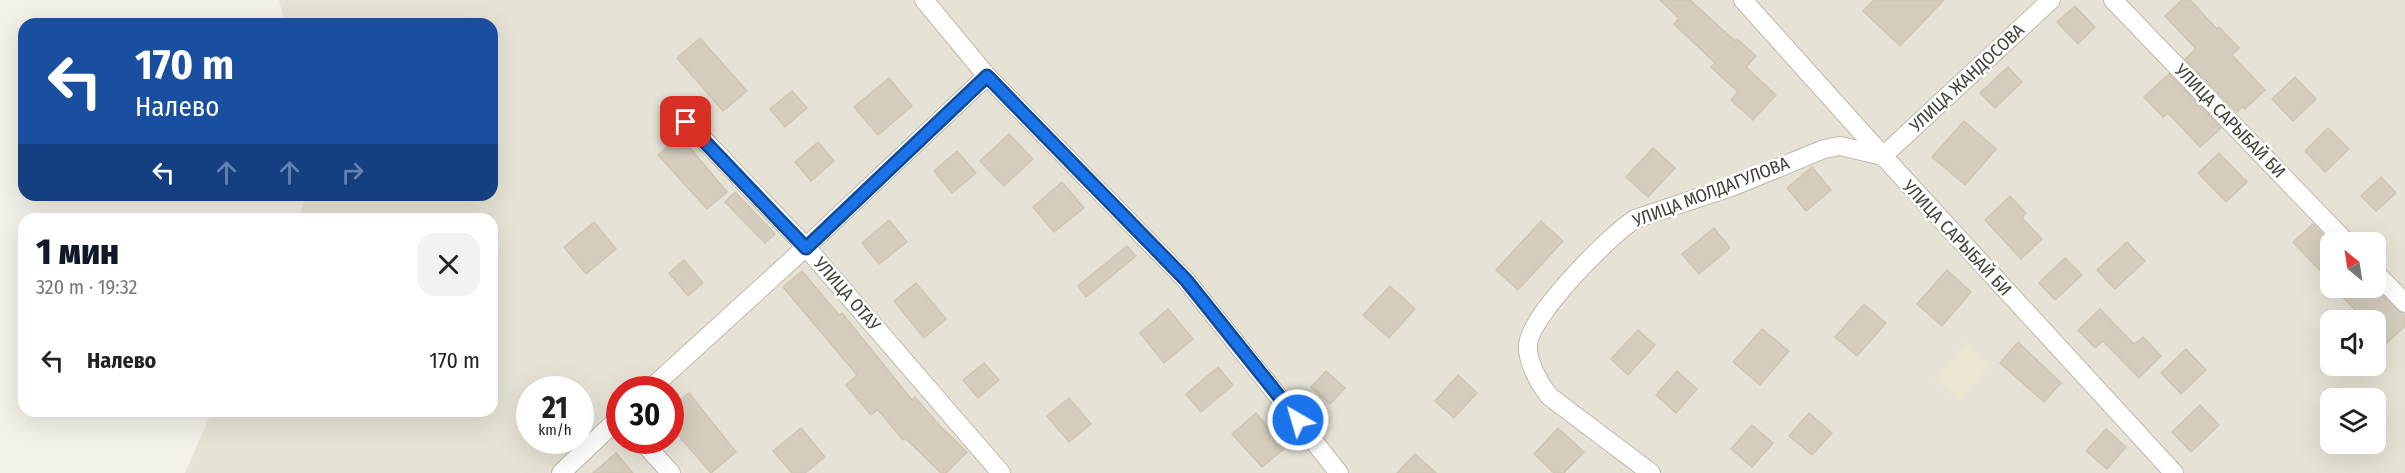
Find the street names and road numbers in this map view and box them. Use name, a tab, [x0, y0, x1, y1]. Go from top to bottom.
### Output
street label: УЛИЦА ЖАНДОСОВА	[1904, 19, 2029, 137]
street label: УЛИЦА САРЫБАЙ БИ	[2169, 59, 2290, 183]
street label: УЛИЦА МОЛДАГУЛОВА	[1629, 152, 1793, 232]
street label: УЛИЦА САРЫБАЙ БИ	[1897, 175, 2016, 300]
street label: УЛИЦА ОТАУ	[808, 252, 885, 336]

